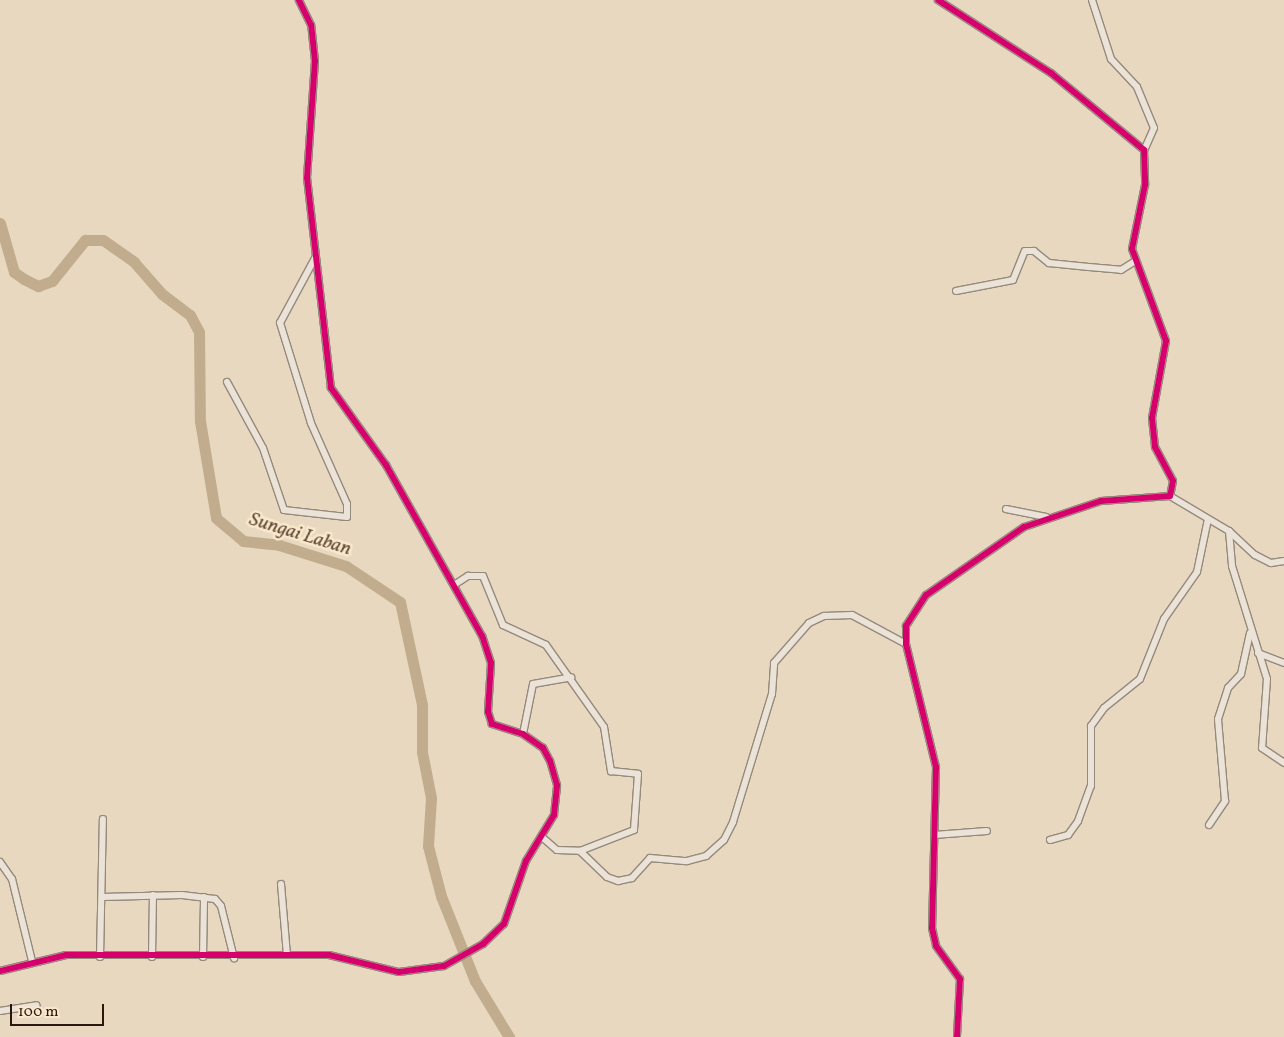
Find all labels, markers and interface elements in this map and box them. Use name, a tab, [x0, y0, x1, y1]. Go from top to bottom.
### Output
water label: Sungai Laban	[246, 508, 354, 562]
scale bar	[12, 994, 106, 1026]
text: 100 m	[18, 1002, 58, 1023]

